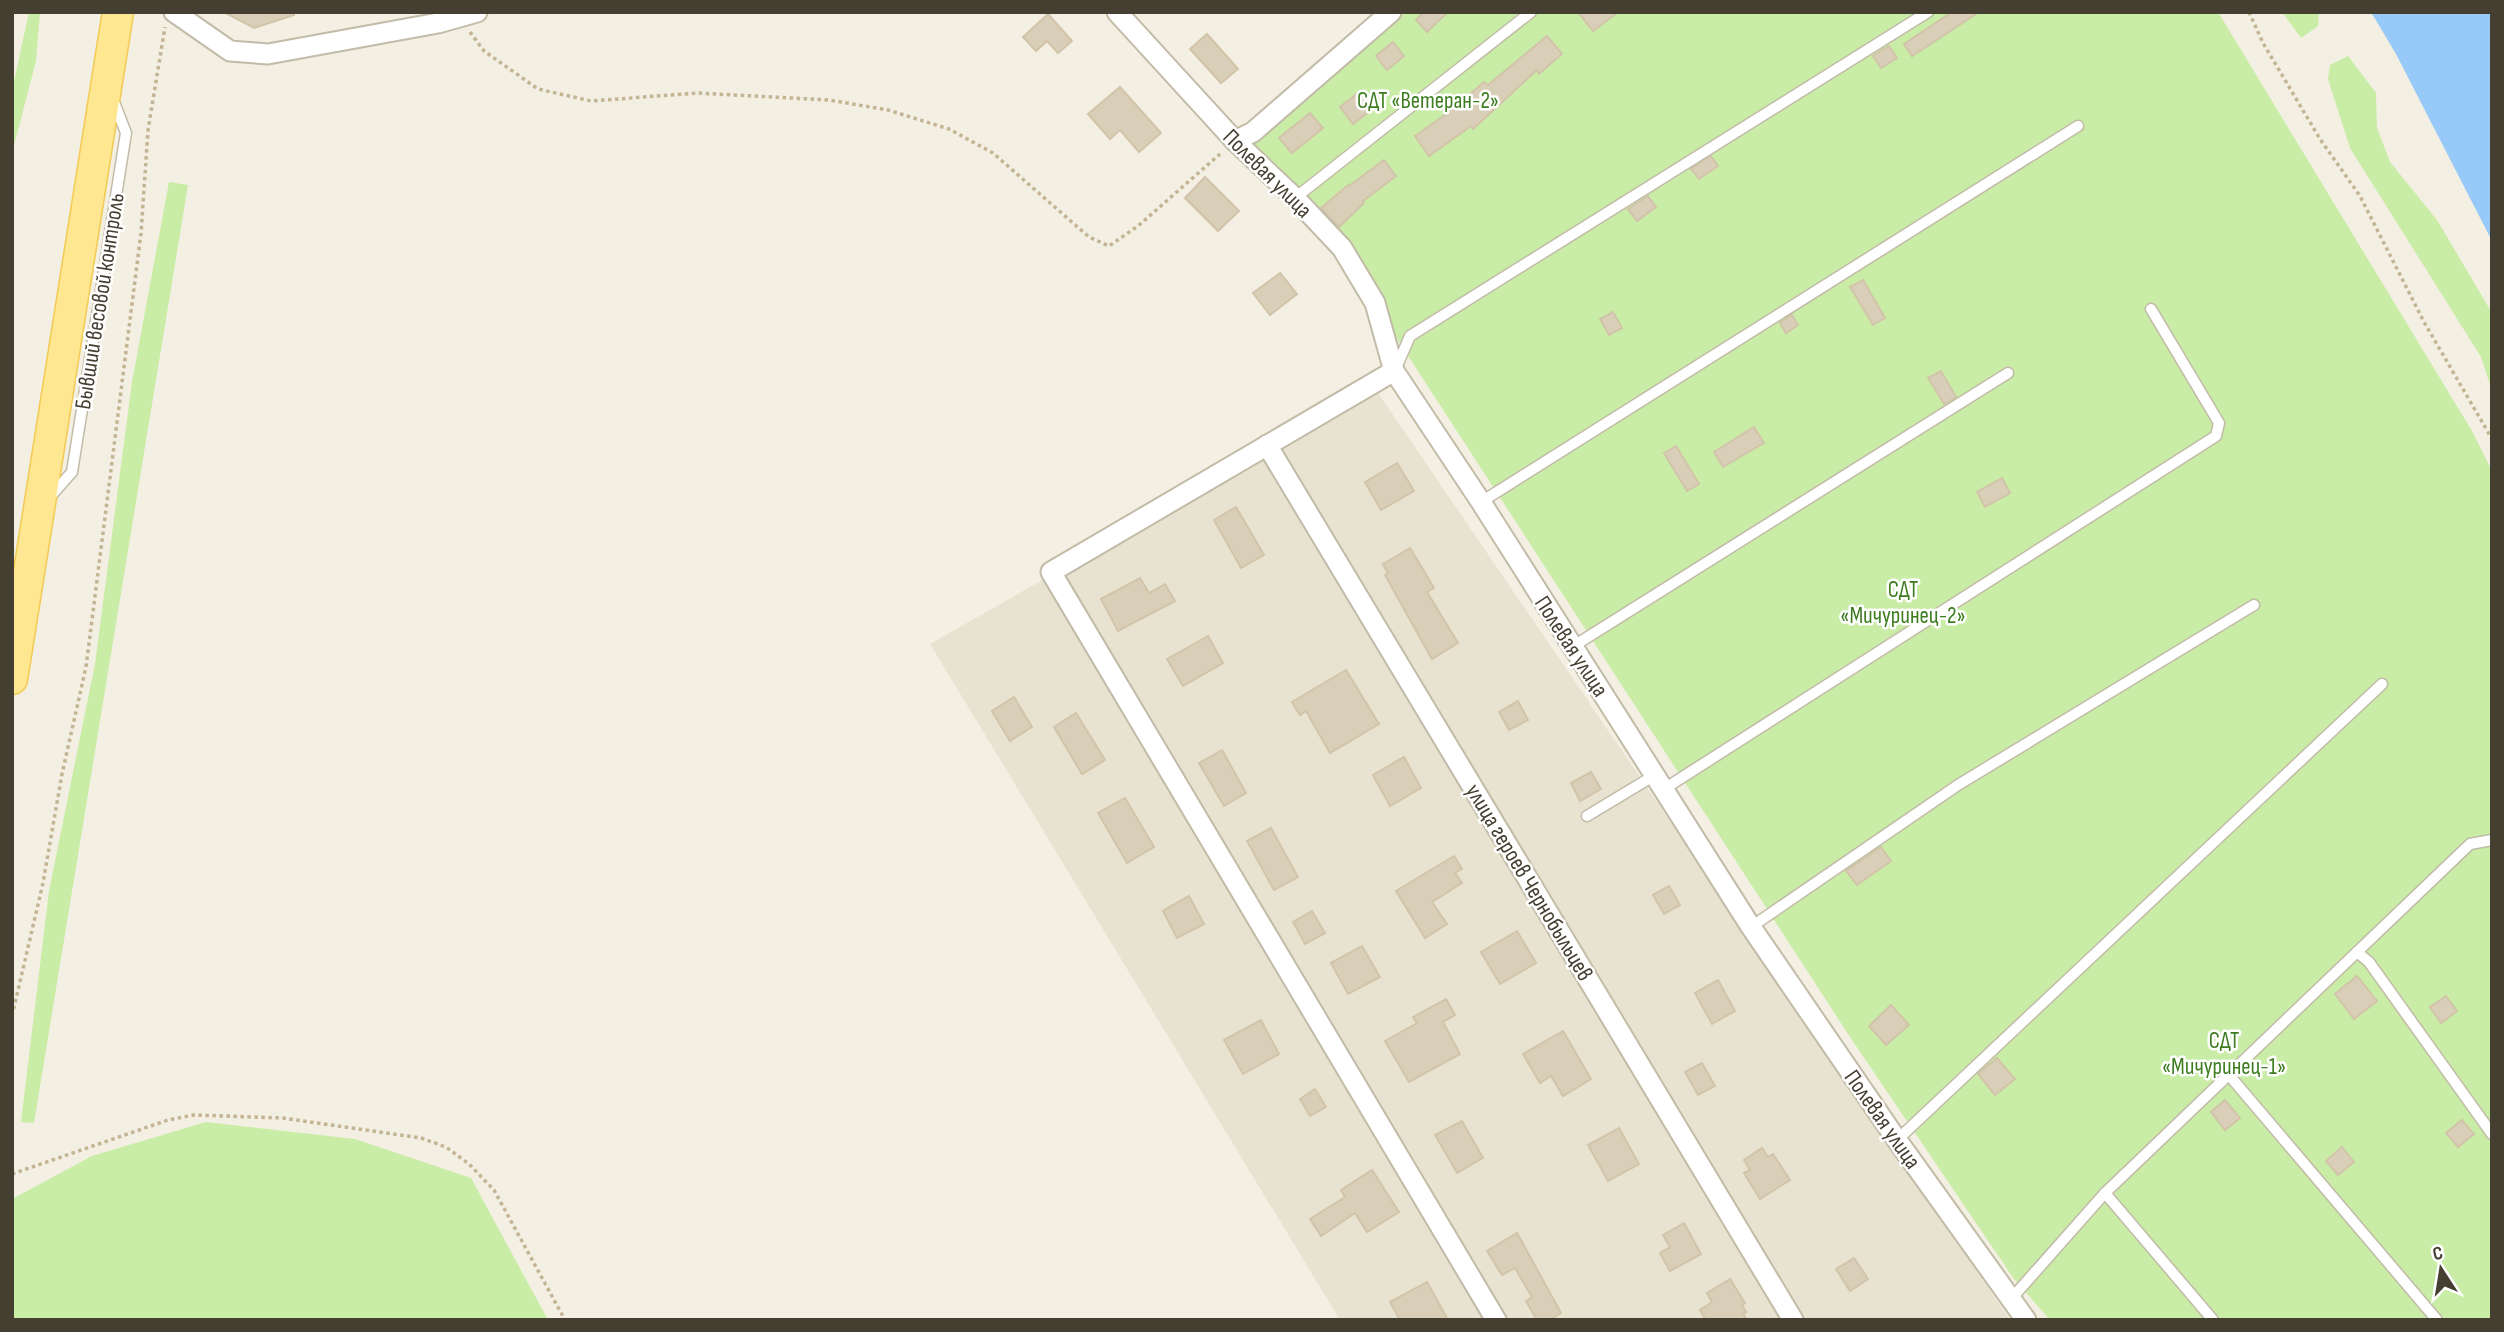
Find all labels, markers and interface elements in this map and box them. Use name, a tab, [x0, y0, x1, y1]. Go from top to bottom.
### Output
park label: СДТ «Ветеран-2»	[1357, 87, 1499, 115]
street label: Полевая улица	[1217, 123, 1318, 224]
street label: Бывший весовой контроль	[69, 191, 131, 411]
park label: СДТ «Мичуринец-2»	[1840, 576, 1966, 630]
street label: Полевая улица	[1528, 591, 1614, 702]
street label: улица героев Чернобыльцев	[1459, 779, 1599, 986]
park label: СДТ «Мичуринец-1»	[2162, 1027, 2286, 1081]
street label: Полевая улица	[1838, 1065, 1926, 1175]
north arrow	[2406, 1234, 2476, 1304]
text: С	[2431, 1242, 2445, 1266]

